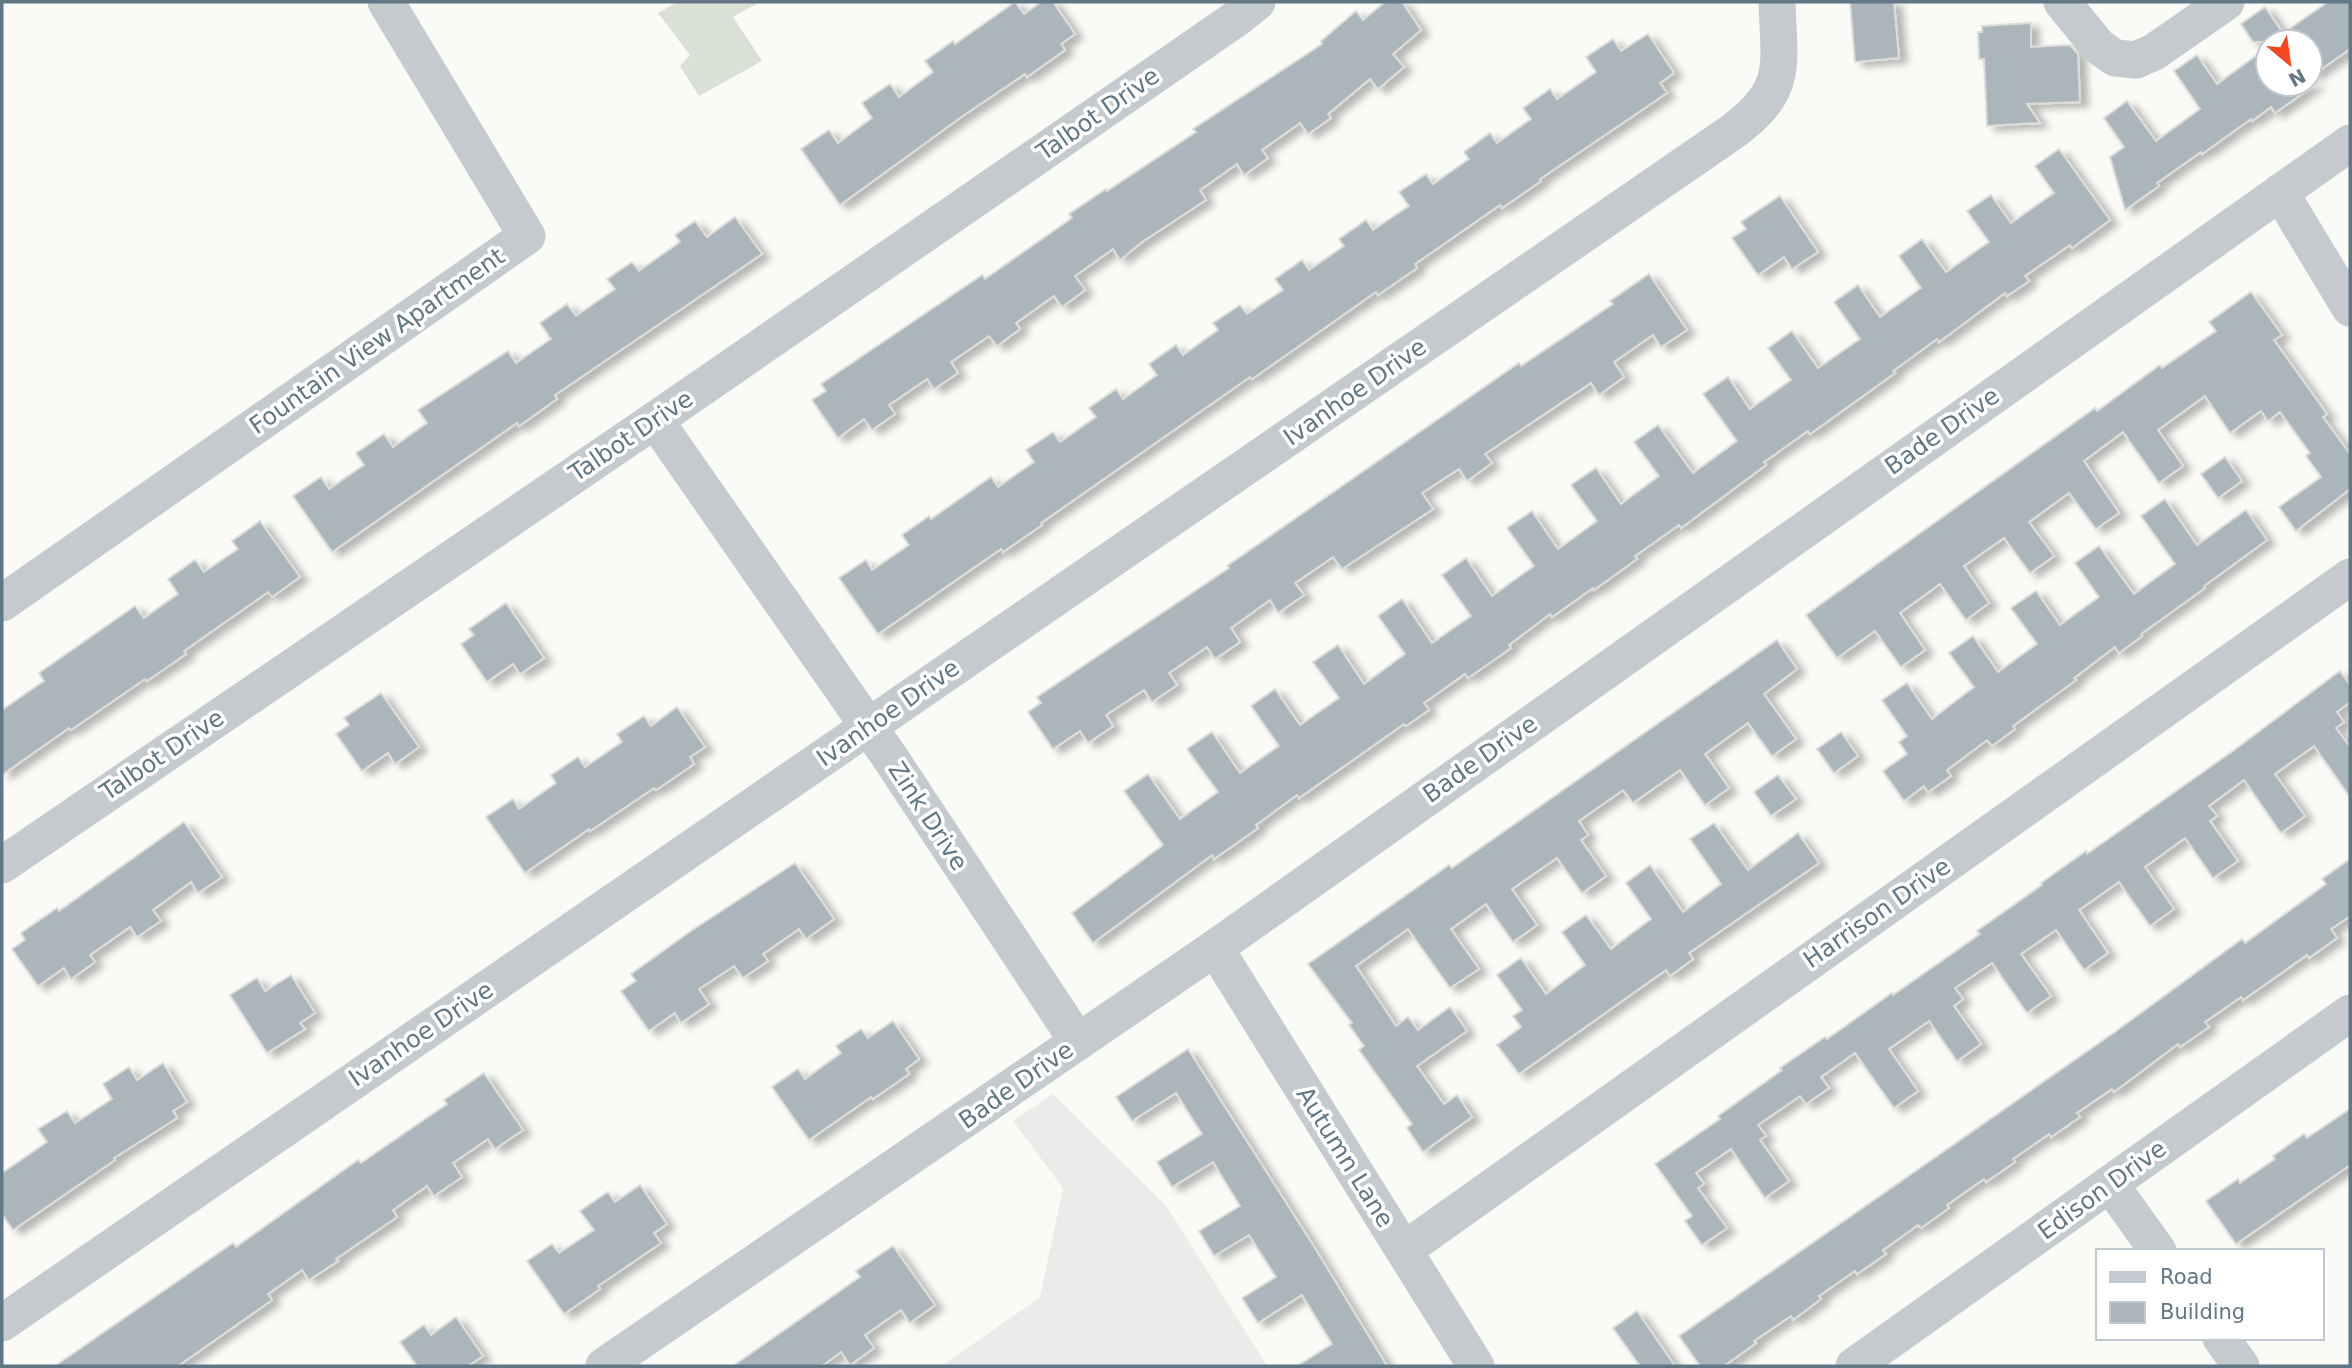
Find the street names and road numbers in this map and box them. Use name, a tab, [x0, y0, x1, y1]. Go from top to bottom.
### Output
street label: Talbot Drive	[1031, 62, 1165, 167]
street label: Fountain View Apartment	[244, 242, 510, 440]
street label: Ivanhoe Drive	[1278, 332, 1432, 452]
street label: Bade Drive	[1880, 381, 2004, 481]
street label: Talbot Drive	[563, 384, 698, 488]
street label: Ivanhoe Drive	[811, 653, 965, 773]
street label: Talbot Drive	[94, 703, 229, 807]
street label: Bade Drive	[1418, 709, 1542, 809]
street label: Zink Drive	[883, 756, 973, 876]
street label: Harrison Drive	[1798, 852, 1956, 974]
street label: Ivanhoe Drive	[344, 976, 498, 1092]
street label: Bade Drive	[954, 1035, 1078, 1135]
street label: Autumn Lane	[1291, 1082, 1399, 1232]
street label: Edison Drive	[2033, 1134, 2171, 1246]

